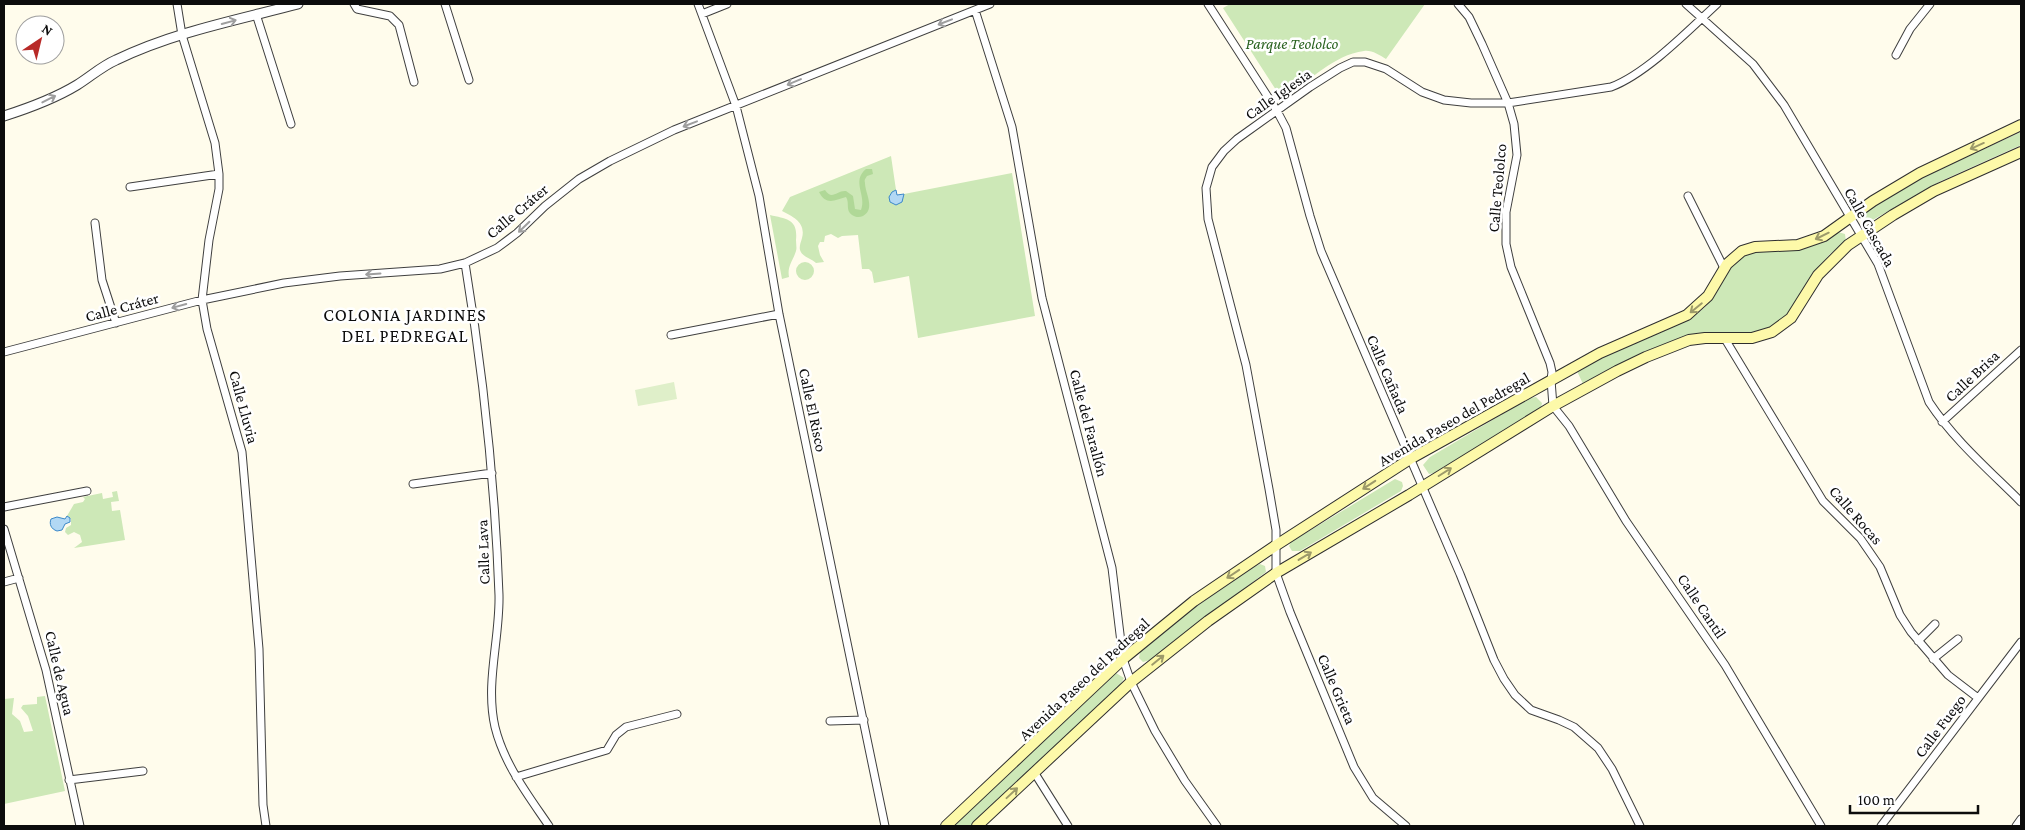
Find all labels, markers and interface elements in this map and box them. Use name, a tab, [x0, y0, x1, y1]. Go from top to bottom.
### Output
north arrow	[15, 15, 65, 65]
one-way arrow	[220, 17, 236, 26]
one-way arrow	[937, 18, 953, 27]
text: N	[39, 20, 56, 39]
park label: Parque Teololco	[1246, 35, 1339, 53]
street label: Calle Iglesia	[1242, 65, 1315, 124]
one-way arrow	[787, 78, 802, 88]
one-way arrow	[41, 94, 56, 103]
one-way arrow	[683, 120, 698, 129]
one-way arrow	[1970, 141, 1985, 151]
street label: Calle Teololco	[1485, 143, 1509, 233]
street label: Calle Cráter	[483, 180, 552, 242]
street label: Calle Cascada	[1841, 184, 1899, 270]
one-way arrow	[518, 221, 530, 233]
one-way arrow	[1815, 232, 1830, 241]
one-way arrow	[365, 269, 381, 278]
street label: Calle Cráter	[83, 289, 161, 325]
one-way arrow	[171, 302, 187, 311]
one-way arrow	[1690, 302, 1703, 313]
district label: COLONIA JARDINES DEL PEDREGAL	[323, 305, 487, 346]
street label: Calle Cañada	[1364, 332, 1412, 416]
street label: Calle Brisa	[1942, 346, 2003, 405]
street label: Calle El Risco	[796, 367, 830, 453]
street label: Calle del Farallón	[1066, 367, 1112, 479]
street label: Calle Lluvia	[226, 369, 262, 446]
street label: Avenida Paseo del Pedregal	[1375, 369, 1533, 470]
one-way arrow	[1437, 467, 1451, 477]
one-way arrow	[1362, 480, 1376, 491]
street label: Calle Rocas	[1826, 482, 1886, 548]
street label: Calle Lava	[473, 519, 493, 585]
one-way arrow	[1297, 550, 1311, 560]
one-way arrow	[1226, 569, 1240, 579]
street label: Calle Cantil	[1674, 570, 1730, 642]
street label: Avenida Paseo del Pedregal	[1015, 614, 1153, 744]
street label: Calle de Agua	[41, 629, 78, 718]
street label: Calle Grieta	[1315, 651, 1360, 727]
one-way arrow	[1151, 654, 1164, 665]
street label: Calle Fuego	[1911, 691, 1970, 761]
scale bar	[1850, 782, 1978, 814]
one-way arrow	[1006, 787, 1019, 799]
text: 100 m	[1858, 792, 1895, 808]

